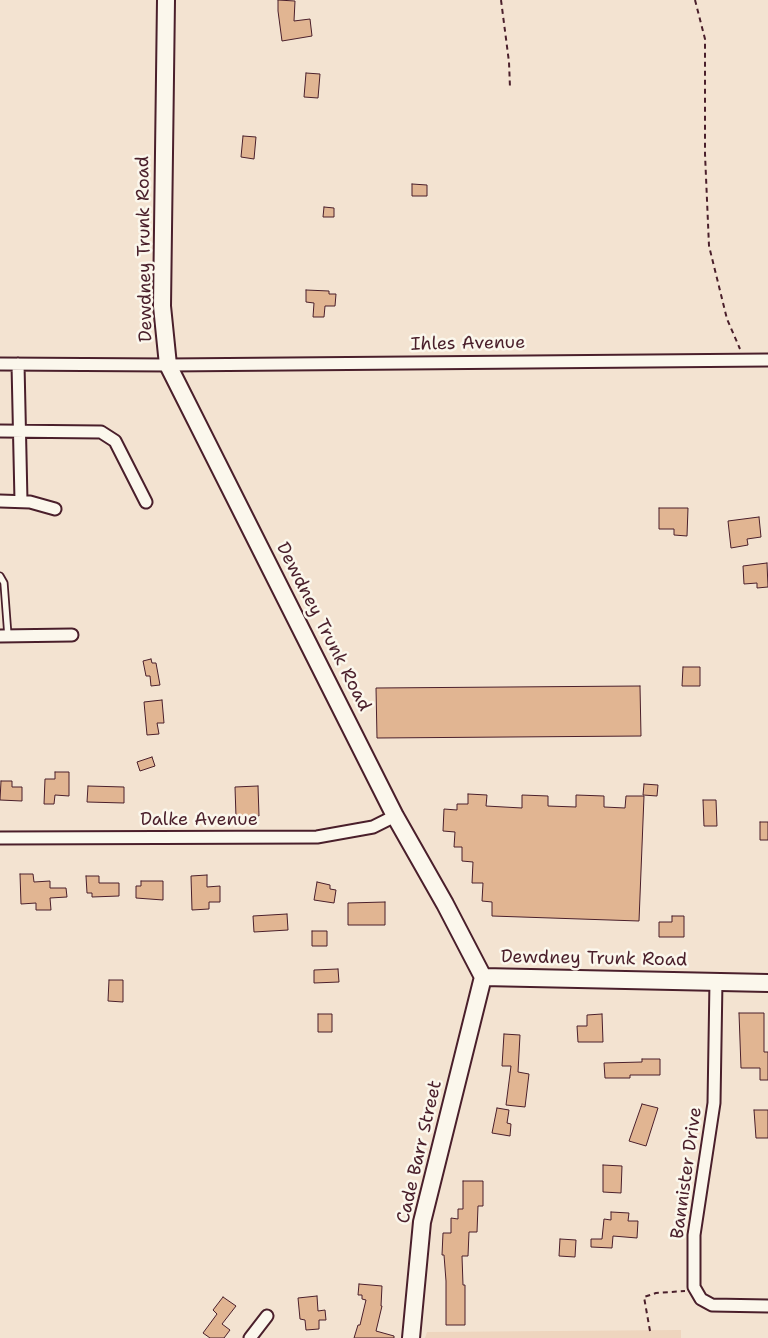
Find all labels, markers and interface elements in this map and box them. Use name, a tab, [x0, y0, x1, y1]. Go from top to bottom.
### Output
street label: Dewdney Trunk Road	[133, 156, 157, 342]
street label: Ihles Avenue	[411, 332, 525, 356]
street label: Dewdney Trunk Road	[271, 539, 375, 715]
street label: Dalke Avenue	[140, 809, 258, 831]
street label: Dewdney Trunk Road	[501, 947, 687, 971]
street label: Cade Barr Street	[393, 1078, 447, 1226]
street label: Bannister Drive	[667, 1106, 707, 1240]

